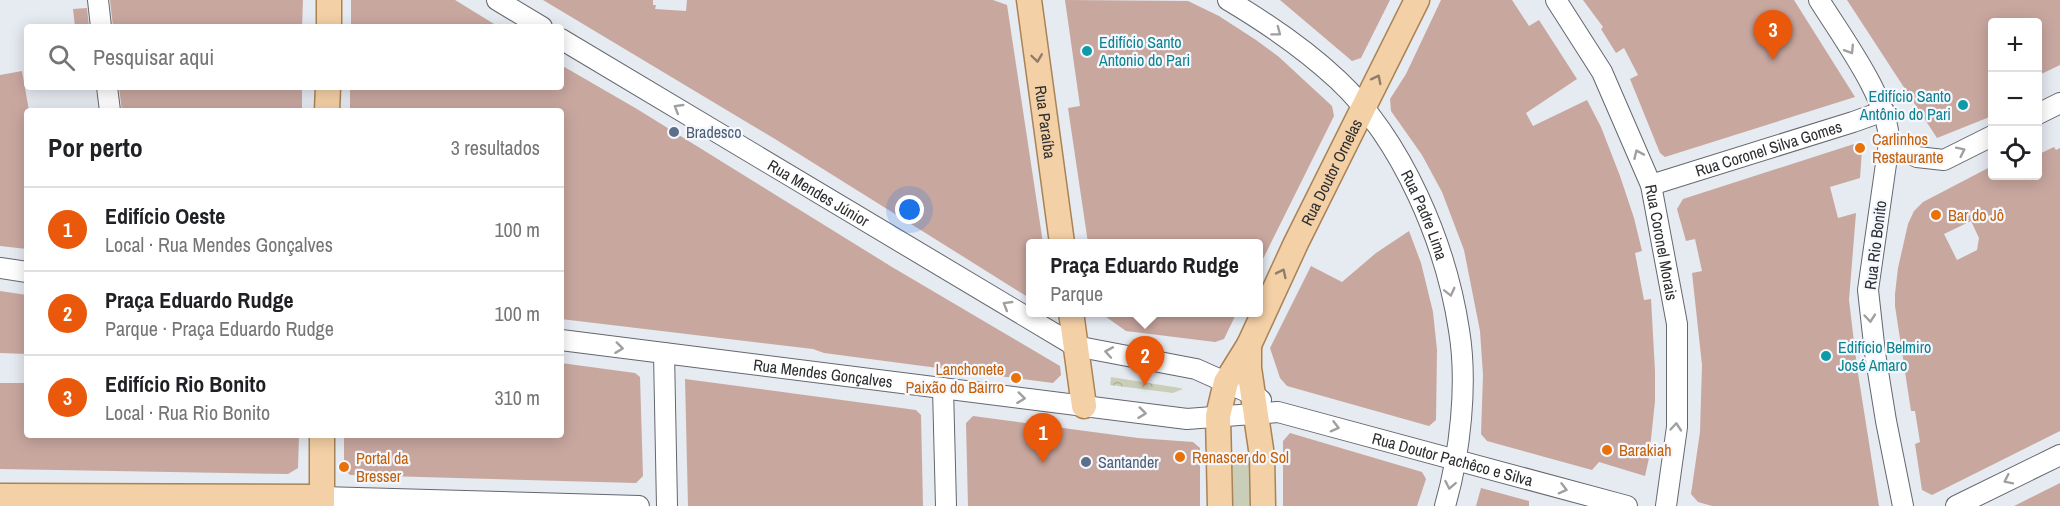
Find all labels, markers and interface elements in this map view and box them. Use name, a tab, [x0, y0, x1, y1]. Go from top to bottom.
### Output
pin: 3	[1754, 10, 1792, 60]
map controls	[1988, 18, 2042, 180]
button: +	[1988, 18, 2042, 72]
search box	[24, 24, 564, 90]
one-way arrow	[1270, 25, 1281, 36]
place label: Edifício Santo Antonio do Pari	[1098, 31, 1190, 71]
icon: search	[45, 41, 78, 74]
text: Pesquisar aqui	[93, 42, 214, 72]
marker: Edifício Santo Antonio do Pari	[1080, 44, 1094, 58]
one-way arrow	[1842, 44, 1854, 54]
one-way arrow	[1030, 53, 1042, 63]
button: −	[1988, 72, 2042, 126]
one-way arrow	[1370, 75, 1381, 85]
street label: Rua Paraíba	[1030, 84, 1062, 161]
place label: Edifício Santo Antônio do Pari	[1859, 85, 1951, 125]
marker: Edifício Santo Antônio do Pari	[1956, 98, 1970, 112]
one-way arrow	[674, 104, 684, 116]
street label: Rua Doutor Ornelas	[1295, 115, 1367, 229]
street label: Rua Coronel Silva Gomes	[1692, 115, 1845, 182]
place label: Bradesco	[686, 121, 741, 143]
marker: Bradesco	[667, 125, 681, 139]
button: locate	[1988, 126, 2042, 180]
place label: Carlinhos Restaurante	[1872, 128, 1943, 168]
text: Por perto	[48, 130, 143, 165]
text: 3 resultados	[451, 134, 540, 161]
marker: Carlinhos Restaurante	[1853, 141, 1867, 155]
one-way arrow	[1954, 147, 1965, 159]
one-way arrow	[1633, 149, 1645, 160]
street label: Rua Mendes Júnior	[764, 154, 874, 232]
street label: Rua Padre Lima	[1396, 166, 1453, 263]
street label: Rua Coronel Morais	[1640, 183, 1683, 302]
your location	[895, 195, 924, 224]
street label: Rua Rio Bonito	[1859, 199, 1891, 291]
text: Edifício Oeste	[105, 201, 225, 231]
place label: Bar do Jô	[1948, 204, 2004, 226]
marker: Bar do Jô	[1929, 208, 1943, 222]
text: 1	[63, 216, 72, 243]
text: 100 m	[494, 216, 540, 243]
text: Local · Rua Mendes Gonçalves	[105, 231, 333, 258]
popup	[1026, 239, 1263, 317]
text: Praça Eduardo Rudge	[1050, 250, 1239, 280]
one-way arrow	[1274, 268, 1286, 279]
text: Parque	[1050, 280, 1103, 307]
text: Praça Eduardo Rudge	[105, 285, 293, 315]
one-way arrow	[1443, 287, 1456, 297]
text: 2	[63, 300, 72, 327]
text: 100 m	[494, 300, 540, 327]
one-way arrow	[1003, 301, 1013, 313]
one-way arrow	[1864, 313, 1877, 322]
text: Parque · Praça Eduardo Rudge	[105, 315, 334, 342]
pin: 2	[1126, 336, 1164, 386]
place label: Edifício Belmiro José Amaro	[1838, 336, 1931, 376]
one-way arrow	[614, 341, 624, 353]
one-way arrow	[1104, 347, 1113, 359]
marker: Edifício Belmiro José Amaro	[1819, 349, 1833, 363]
street label: Rua Mendes Gonçalves	[752, 353, 894, 393]
place label: Lanchonete Paixão do Bairro	[906, 358, 1004, 398]
text: Edifício Rio Bonito	[105, 369, 266, 399]
marker: Lanchonete Paixão do Bairro	[1009, 371, 1023, 385]
text: 3	[63, 384, 72, 411]
text: 310 m	[494, 384, 540, 411]
one-way arrow	[1016, 391, 1026, 403]
text: Local · Rua Rio Bonito	[105, 399, 270, 426]
one-way arrow	[1138, 406, 1147, 419]
pin: 1	[1024, 414, 1062, 463]
one-way arrow	[1329, 420, 1339, 432]
one-way arrow	[1669, 423, 1682, 432]
street label: Rua Doutor Pachêco e Silva	[1370, 427, 1536, 491]
place label: Barakiah	[1619, 439, 1672, 461]
marker: Barakiah	[1600, 443, 1614, 457]
place label: Renascer do Sol	[1192, 446, 1289, 468]
place label: Portal da Bresser	[356, 447, 409, 487]
marker: Renascer do Sol	[1173, 450, 1187, 464]
place label: Santander	[1098, 451, 1159, 473]
marker: Santander	[1079, 455, 1093, 469]
marker: Portal da Bresser	[337, 460, 351, 474]
one-way arrow	[2004, 473, 2015, 485]
one-way arrow	[1444, 479, 1457, 489]
one-way arrow	[1558, 482, 1568, 494]

